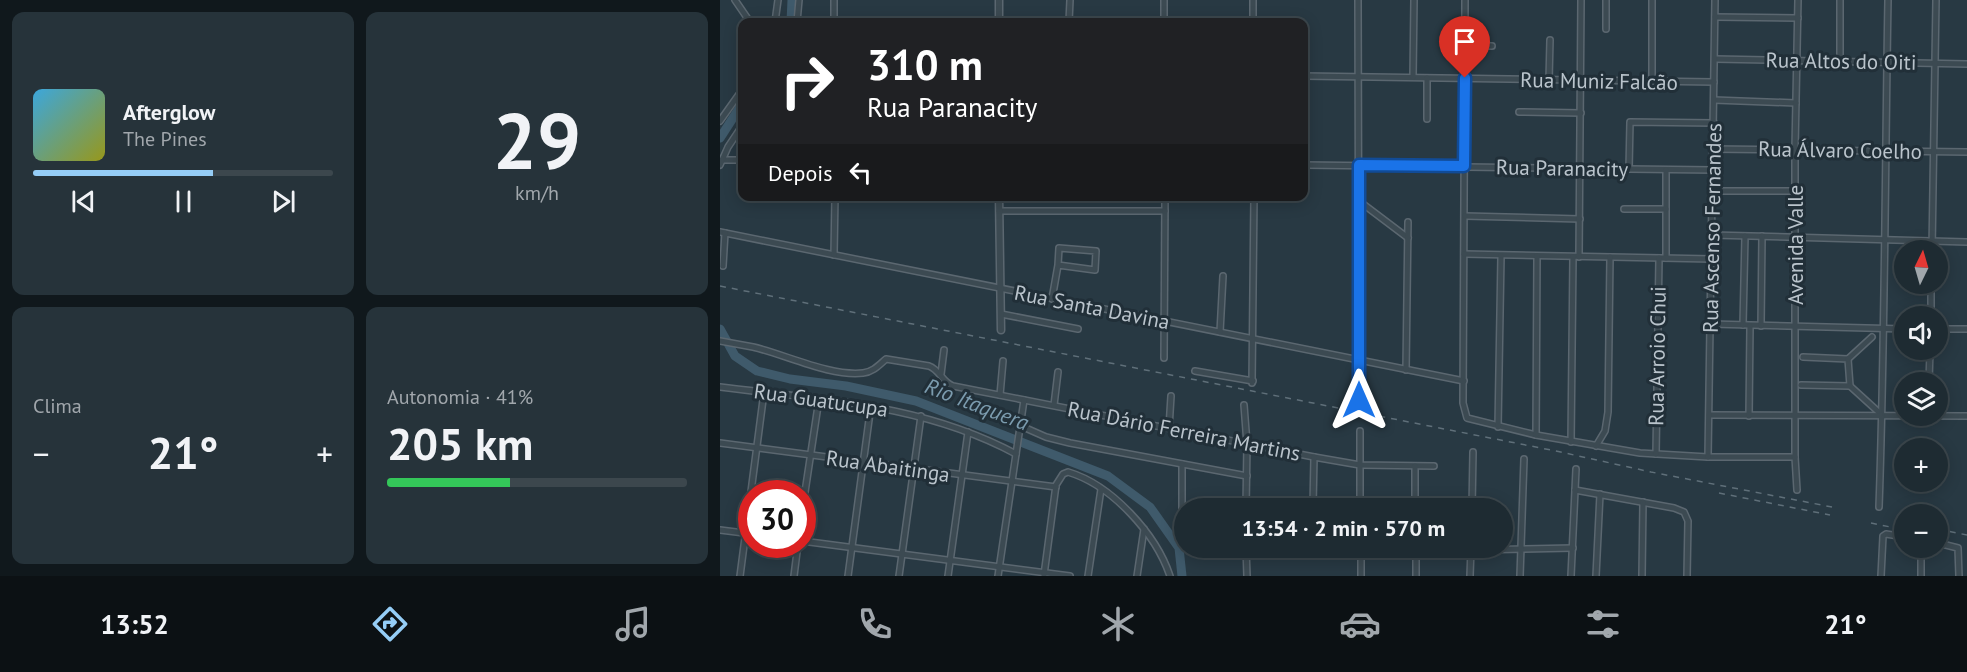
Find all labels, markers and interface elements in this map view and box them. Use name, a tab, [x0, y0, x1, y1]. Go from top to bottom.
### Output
pin	[1439, 16, 1490, 78]
icon: arrive	[1448, 25, 1481, 58]
text: 310 m	[867, 37, 983, 92]
icon: right	[768, 42, 846, 120]
street label: Rua Altos do Oiti	[1765, 46, 1917, 76]
street label: Rua Muniz Falcão	[1520, 66, 1678, 96]
text: 29	[493, 90, 581, 191]
text: Rua Paranacity	[867, 90, 1037, 124]
text: Afterglow	[123, 98, 215, 126]
street label: Rua Ascenso Fernandes	[1697, 123, 1727, 333]
text: The Pines	[123, 126, 207, 152]
street label: Rua Álvaro Coelho	[1758, 135, 1922, 165]
street label: Rua Paranacity	[1496, 153, 1629, 183]
icon: left	[844, 156, 877, 189]
text: Depois	[768, 159, 832, 187]
text: km/h	[515, 180, 559, 206]
icon: previous	[67, 185, 100, 218]
icon: pause	[167, 185, 200, 218]
icon: next	[267, 185, 300, 218]
street label: Avenida Valle	[1782, 185, 1809, 305]
north arrow	[1894, 240, 1948, 294]
map controls	[1894, 240, 1948, 558]
street label: Rua Santa Davina	[1012, 279, 1172, 335]
street label: Rua Arroio Chui	[1642, 286, 1672, 426]
button: sound	[1894, 306, 1948, 360]
position arrow	[1327, 368, 1391, 432]
water label: Rio Itaquera	[921, 371, 1033, 437]
button: layers	[1894, 372, 1948, 426]
street label: Rua Guatucupa	[752, 377, 890, 423]
text: Autonomia · 41%	[387, 384, 533, 410]
text: Clima	[33, 393, 82, 419]
street label: Rua Dário Ferreira Martins	[1065, 395, 1303, 467]
text: 205 km	[387, 414, 533, 472]
text: 21°	[148, 423, 218, 481]
text: −	[33, 432, 50, 475]
text: +	[316, 432, 333, 475]
button: +	[1894, 438, 1948, 492]
street label: Rua Abaitinga	[824, 444, 952, 488]
speed limit sign: 30	[738, 480, 816, 558]
button: −	[1894, 504, 1948, 558]
text: 13:54 · 2 min · 570 m	[1242, 514, 1445, 542]
icon: directions	[369, 603, 411, 645]
icon: music	[612, 603, 654, 645]
icon: phone	[854, 603, 896, 645]
icon: climate	[1097, 603, 1139, 645]
icon: car	[1339, 603, 1381, 645]
icon: filters	[1582, 603, 1624, 645]
text: 13:52	[100, 607, 169, 641]
text: 21°	[1824, 607, 1867, 641]

